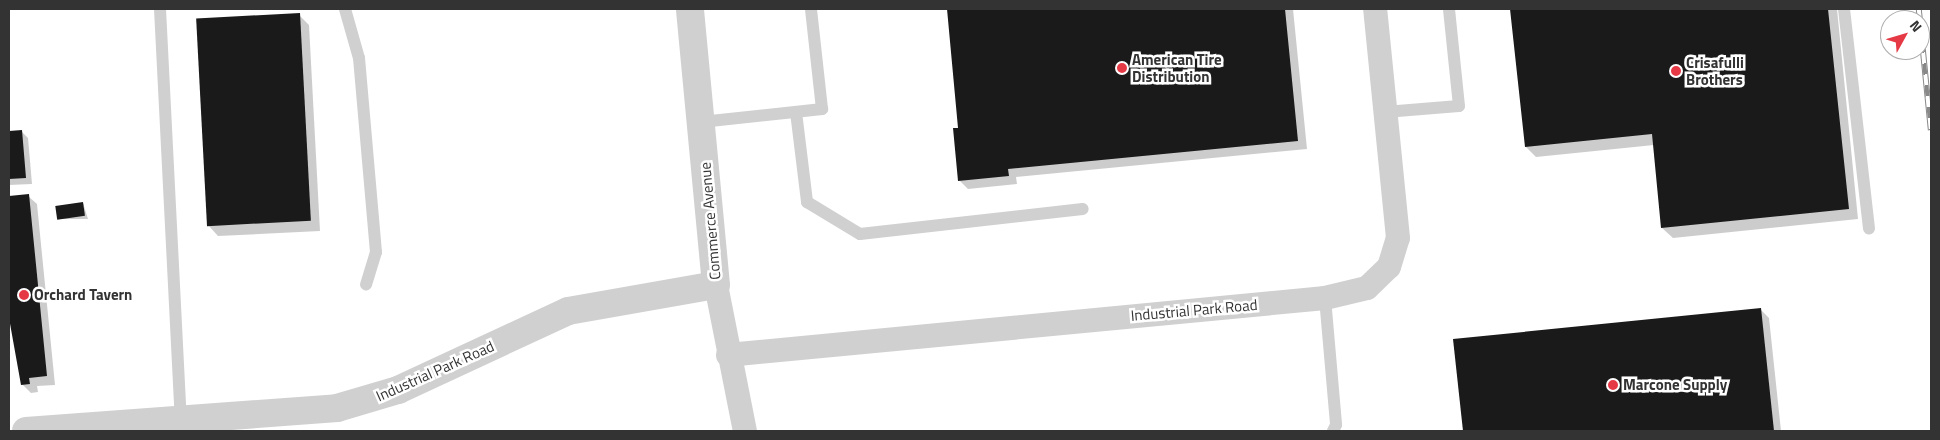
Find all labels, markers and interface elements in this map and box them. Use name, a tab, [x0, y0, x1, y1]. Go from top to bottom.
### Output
north arrow	[1880, 10, 1930, 60]
text: N	[1905, 15, 1927, 36]
place label: American Tire Distribution	[1132, 50, 1222, 85]
place label: Crisafulli Brothers	[1686, 53, 1744, 88]
marker: American Tire Distribution	[1116, 62, 1128, 74]
marker: Crisafulli Brothers	[1670, 65, 1682, 77]
street label: Commerce Avenue	[696, 162, 724, 280]
place label: Orchard Tavern	[34, 286, 132, 304]
marker: Orchard Tavern	[18, 289, 30, 301]
street label: Industrial Park Road	[1130, 295, 1258, 325]
street label: Industrial Park Road	[373, 337, 497, 405]
place label: Marcone Supply	[1623, 376, 1727, 394]
marker: Marcone Supply	[1607, 379, 1619, 391]

